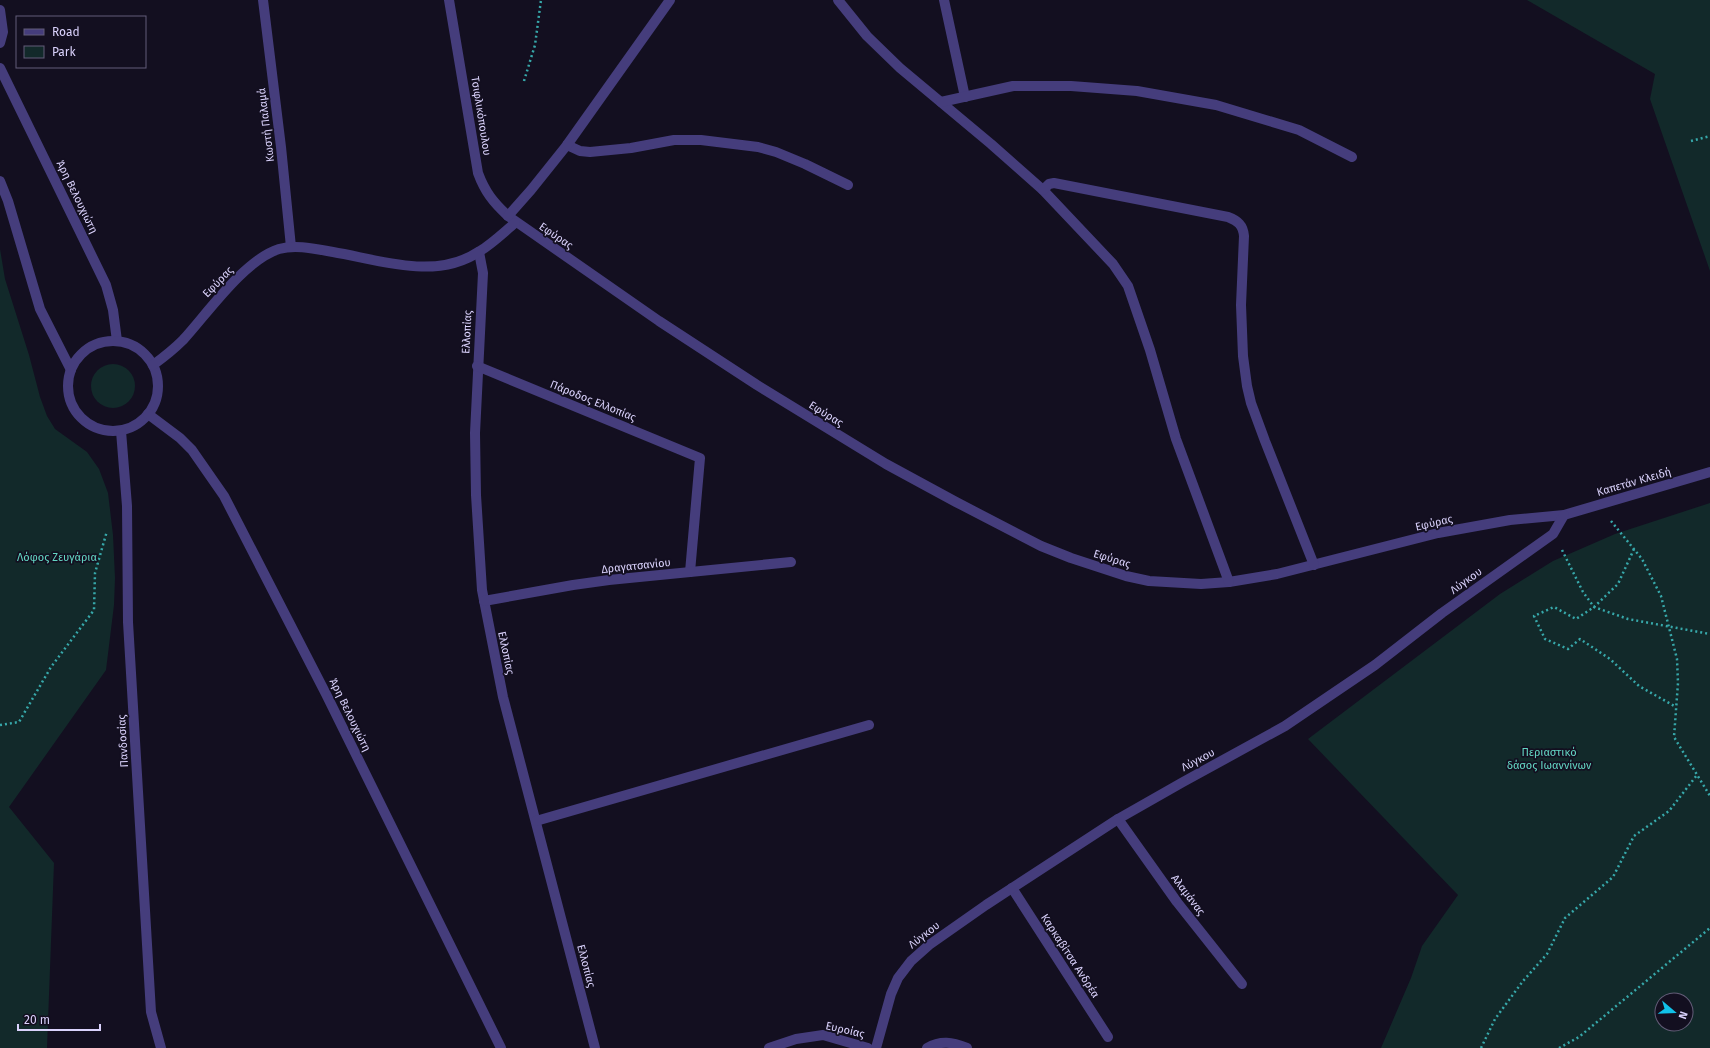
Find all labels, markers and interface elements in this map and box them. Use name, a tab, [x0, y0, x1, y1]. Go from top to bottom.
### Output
legend	[16, 16, 146, 68]
text: Road	[52, 25, 80, 39]
text: Park	[52, 45, 76, 59]
street label: Τσιφλικόπουλου	[468, 76, 494, 156]
street label: Κωστή Παλαμά	[255, 87, 277, 163]
street label: Άρη Βελουχιώτη	[54, 158, 100, 236]
street label: Εφύρας	[537, 220, 575, 252]
street label: Εφύρας	[200, 264, 236, 300]
street label: Ελλοπίας	[459, 310, 475, 354]
street label: Πάροδος Ελλοπίας	[548, 378, 638, 424]
street label: Εφύρας	[806, 398, 846, 430]
street label: Καπετάν Κλειδή	[1595, 465, 1673, 499]
street label: Εφύρας	[1414, 512, 1454, 534]
street label: Εφύρας	[1092, 547, 1132, 571]
park label: Λόφος Ζευγάρια	[17, 551, 97, 564]
street label: Δραγατσανίου	[601, 556, 671, 576]
street label: Λύγκου	[1448, 565, 1484, 597]
street label: Ελλοπίας	[495, 630, 517, 676]
street label: Άρη Βελουχιώτη	[327, 676, 373, 754]
street label: Πανδοσίας	[115, 714, 131, 768]
street label: Λύγκου	[1179, 746, 1217, 774]
park label: Περιαστικό δάσος Ιωαννίνων	[1507, 746, 1592, 772]
street label: Αλαμάνας	[1168, 872, 1208, 918]
street label: Καρκαβίτσα Ανδρέα	[1038, 912, 1102, 1001]
street label: Λύγκου	[906, 919, 942, 951]
street label: Ελλοπίας	[574, 943, 598, 989]
north arrow	[1654, 992, 1694, 1032]
scale bar	[18, 1006, 100, 1032]
text: N	[1676, 1010, 1690, 1021]
text: 20 m	[24, 1013, 50, 1027]
street label: Ευροίας	[824, 1019, 866, 1041]

